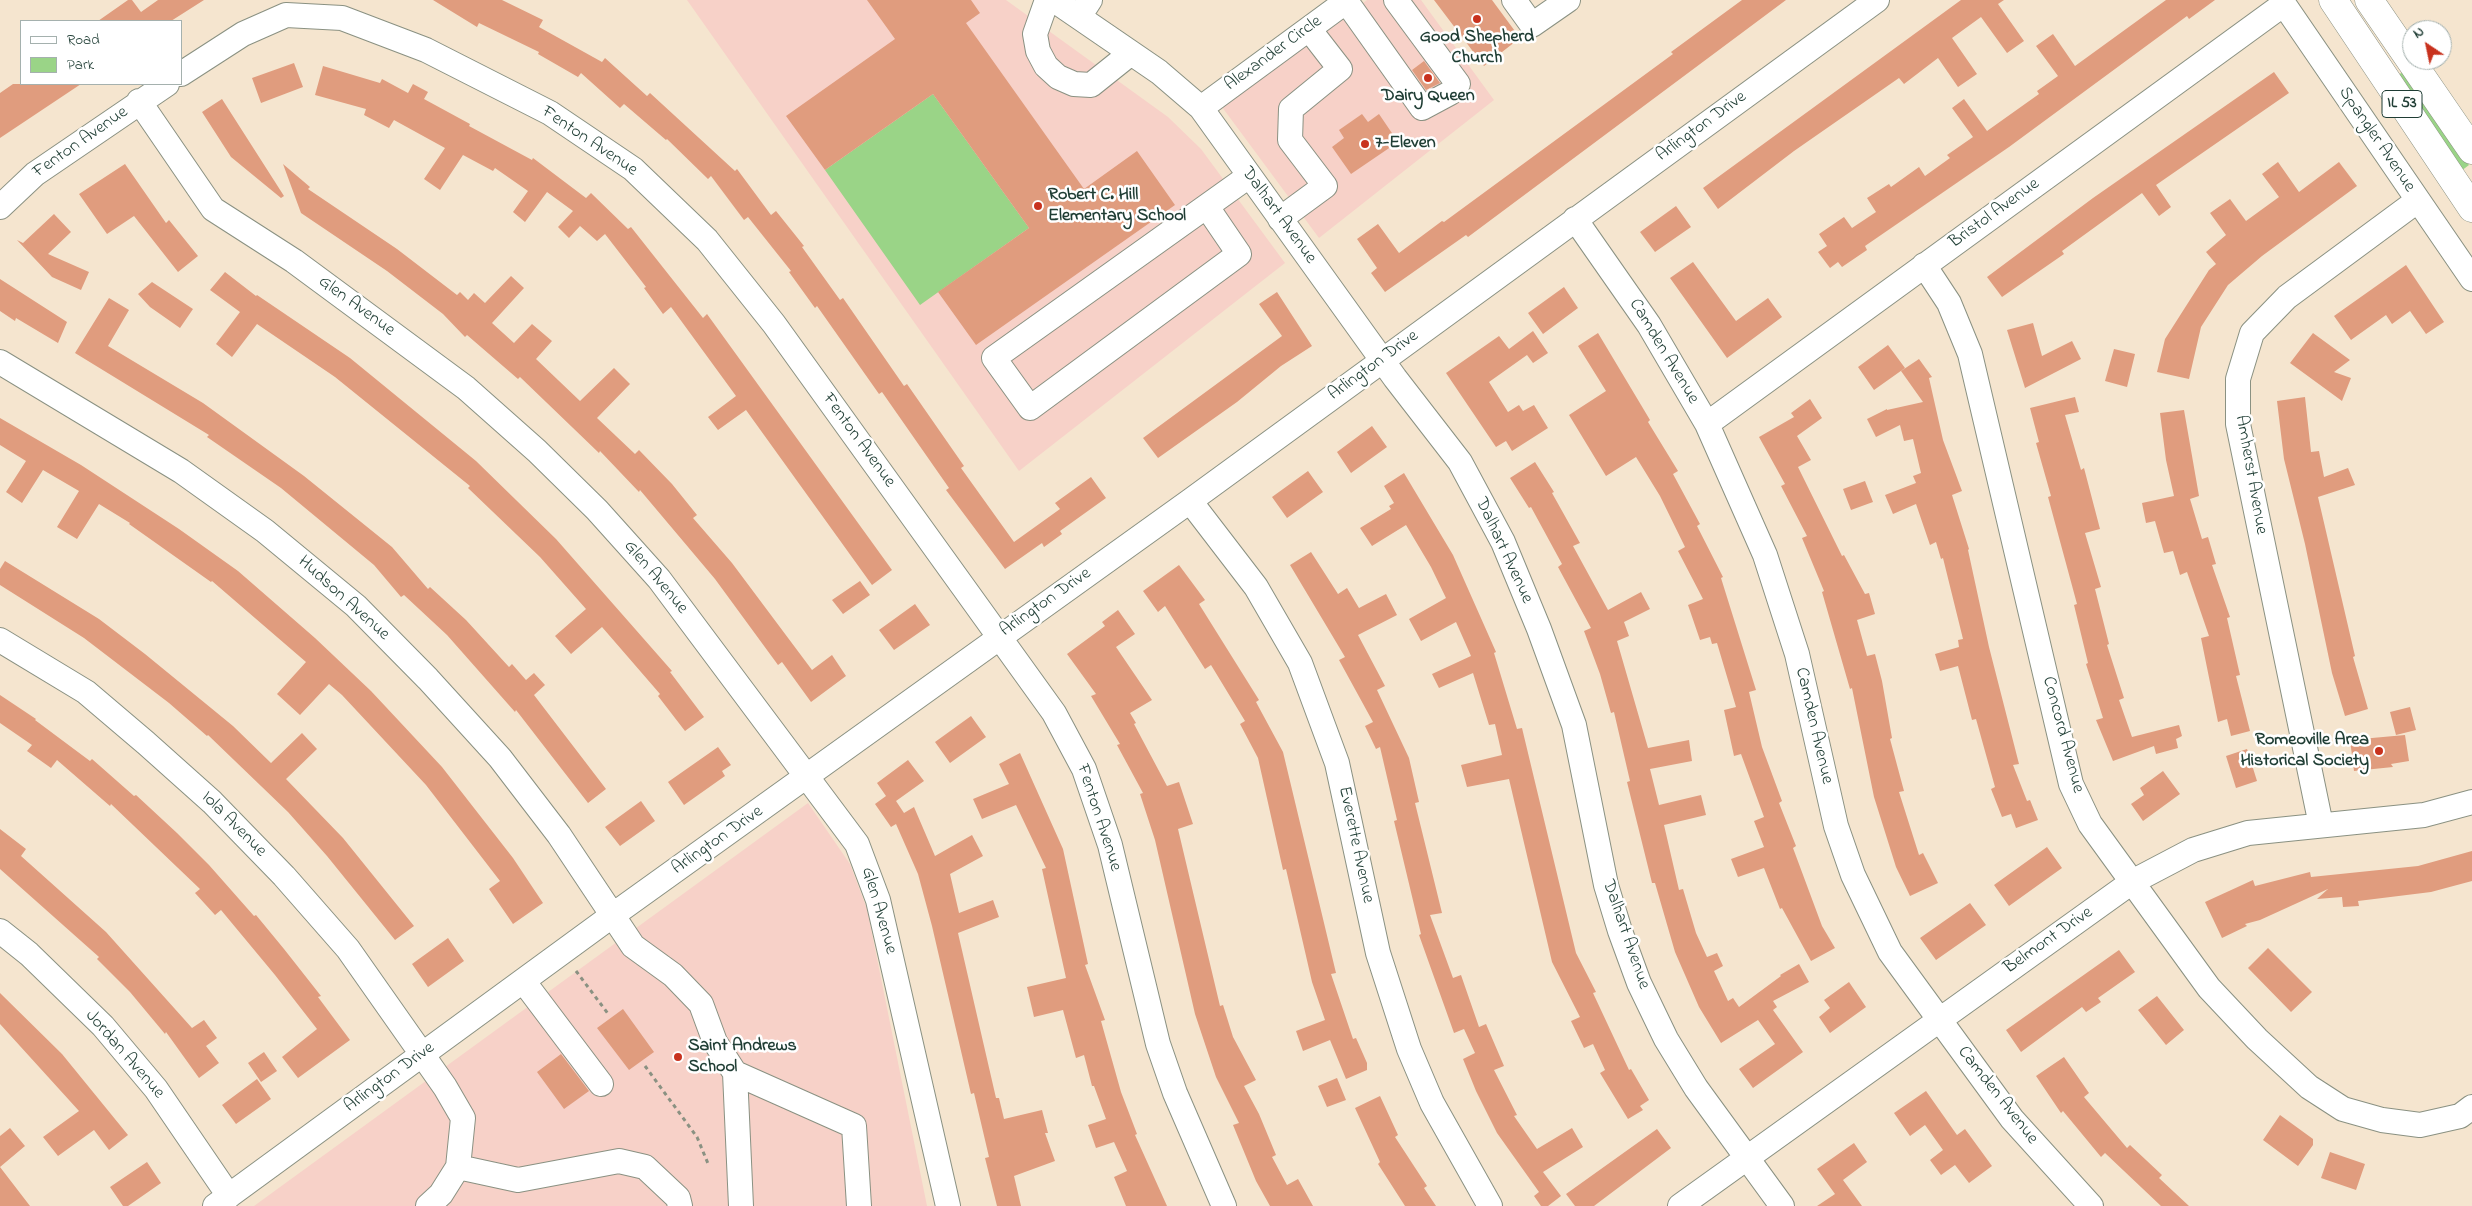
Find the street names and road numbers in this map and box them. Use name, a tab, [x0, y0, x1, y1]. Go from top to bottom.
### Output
street label: Alexander Circle	[1221, 12, 1327, 96]
street label: Spangler Avenue	[2333, 83, 2419, 197]
street label: Arlington Drive	[1653, 87, 1751, 167]
road number: IL 53	[2382, 90, 2422, 118]
street label: Fenton Avenue	[29, 102, 133, 184]
street label: Fenton Avenue	[537, 102, 641, 182]
street label: Dalhart Avenue	[1236, 163, 1320, 269]
street label: Bristol Avenue	[1946, 174, 2044, 254]
street label: Glen Avenue	[313, 272, 399, 342]
street label: Camden Avenue	[1623, 295, 1703, 409]
street label: Arlington Drive	[1325, 326, 1423, 406]
street label: Fenton Avenue	[817, 390, 899, 492]
street label: Amherst Avenue	[2229, 414, 2271, 536]
street label: Dalhart Avenue	[1469, 495, 1537, 607]
street label: Glen Avenue	[618, 537, 692, 619]
street label: Hudson Avenue	[292, 552, 394, 646]
street label: Arlington Drive	[996, 564, 1096, 642]
street label: Camden Avenue	[1789, 666, 1837, 786]
street label: Concord Avenue	[2036, 674, 2088, 796]
street label: Fenton Avenue	[1071, 762, 1125, 874]
street label: Everette Avenue	[1332, 785, 1378, 905]
street label: Iola Avenue	[196, 788, 270, 862]
street label: Arlington Drive	[668, 802, 768, 880]
street label: Glen Avenue	[855, 865, 901, 957]
street label: Dalhart Avenue	[1596, 878, 1654, 992]
street label: Belmont Drive	[2000, 902, 2098, 980]
street label: Jordan Avenue	[80, 1006, 168, 1104]
street label: Arlington Drive	[341, 1038, 439, 1118]
street label: Camden Avenue	[1952, 1042, 2042, 1150]

